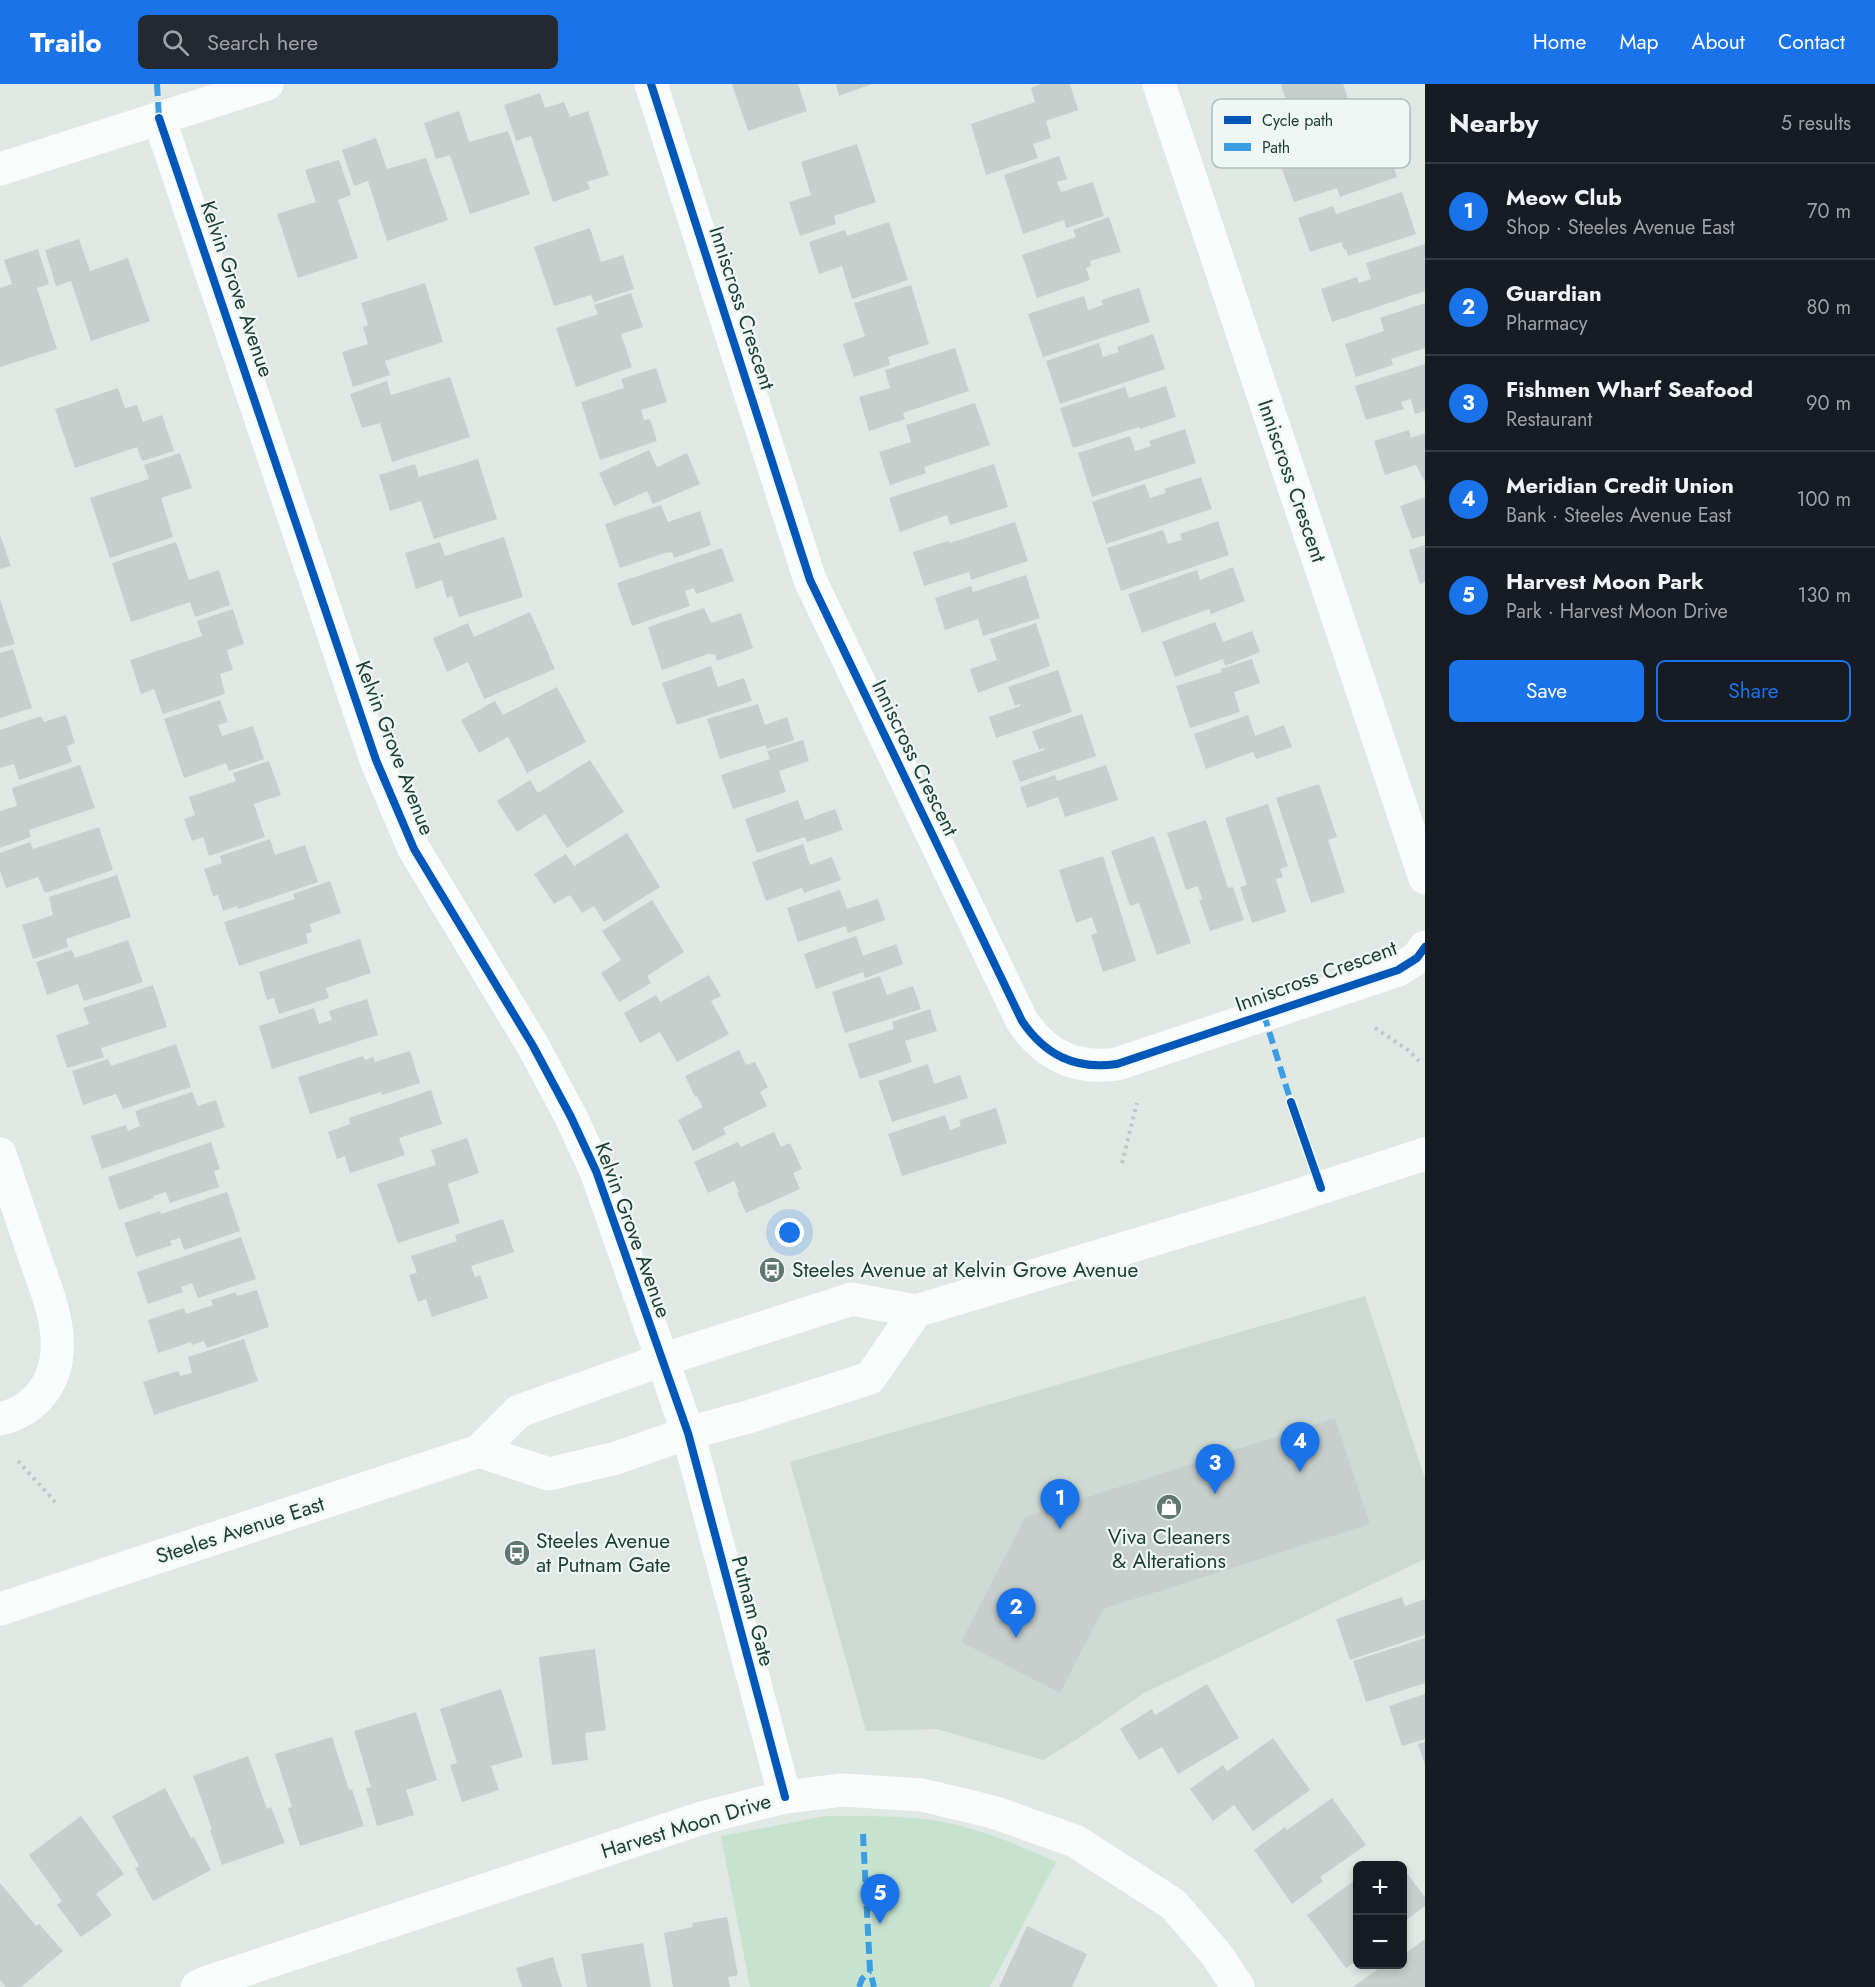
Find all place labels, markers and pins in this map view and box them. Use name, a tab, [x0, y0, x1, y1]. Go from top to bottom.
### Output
bus stop icon: Steeles Avenue at Kelvin Grove Avenue	[757, 1255, 787, 1285]
place label: Steeles Avenue at Kelvin Grove Avenue	[792, 1255, 1139, 1285]
pin: 4	[1280, 1422, 1320, 1472]
pin: 3	[1196, 1444, 1234, 1494]
pin: 1	[1040, 1480, 1080, 1529]
shop icon: Viva Cleaners & Alterations	[1154, 1492, 1184, 1522]
place label: Viva Cleaners & Alterations	[1108, 1522, 1230, 1576]
place label: Steeles Avenue at Putnam Gate	[536, 1526, 671, 1580]
bus stop icon: Steeles Avenue at Putnam Gate	[502, 1538, 532, 1568]
pin: 2	[996, 1588, 1036, 1638]
pin: 5	[860, 1874, 900, 1924]

